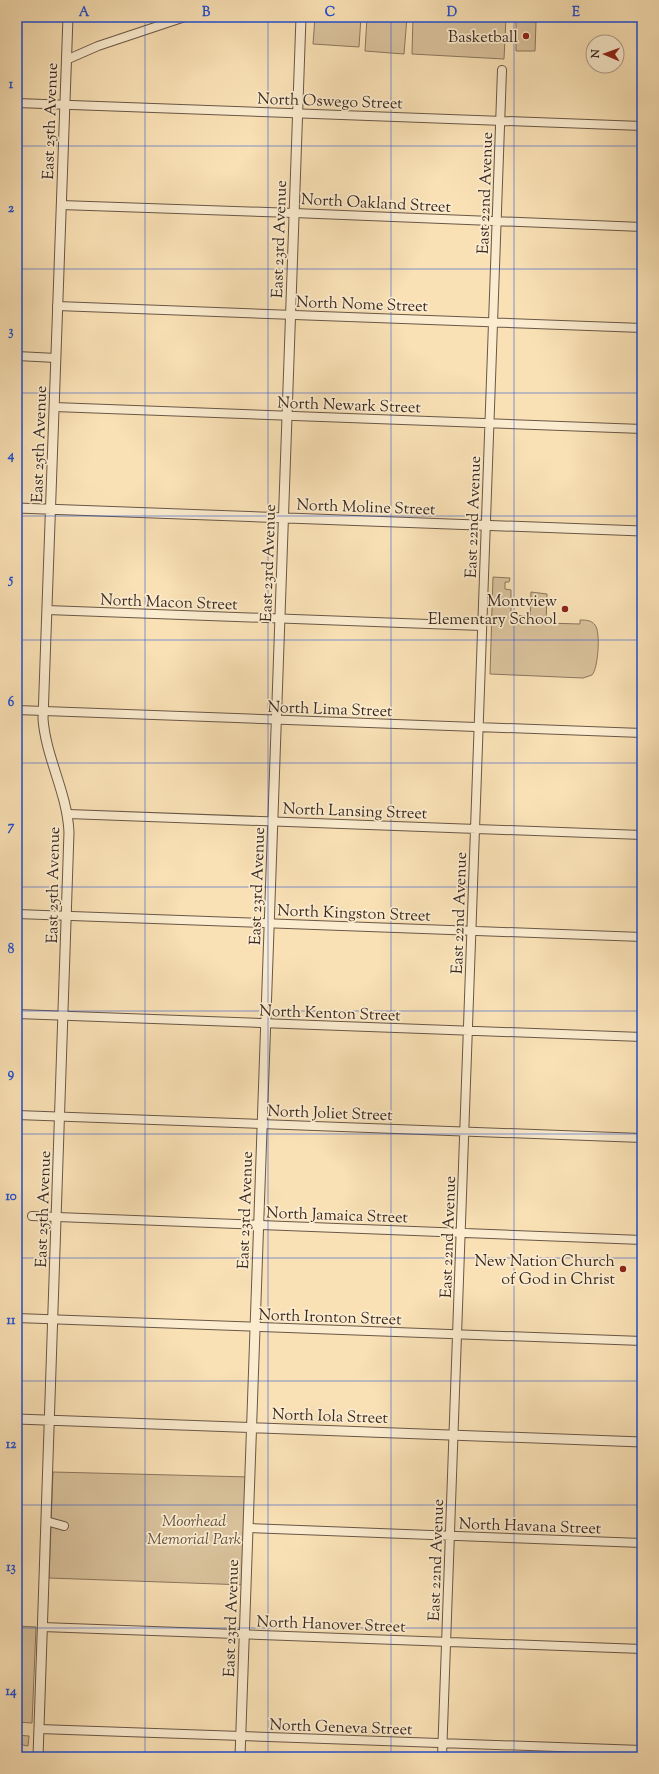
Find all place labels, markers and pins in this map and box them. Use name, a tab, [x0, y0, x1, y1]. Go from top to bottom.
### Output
place label: Basketball	[448, 27, 519, 50]
marker: Basketball	[521, 31, 531, 41]
place label: Montview Elementary School	[428, 591, 558, 632]
marker: Montview Elementary School	[560, 604, 570, 614]
place label: New Nation Church of God in Christ	[475, 1251, 616, 1292]
marker: New Nation Church of God in Christ	[618, 1264, 628, 1274]

